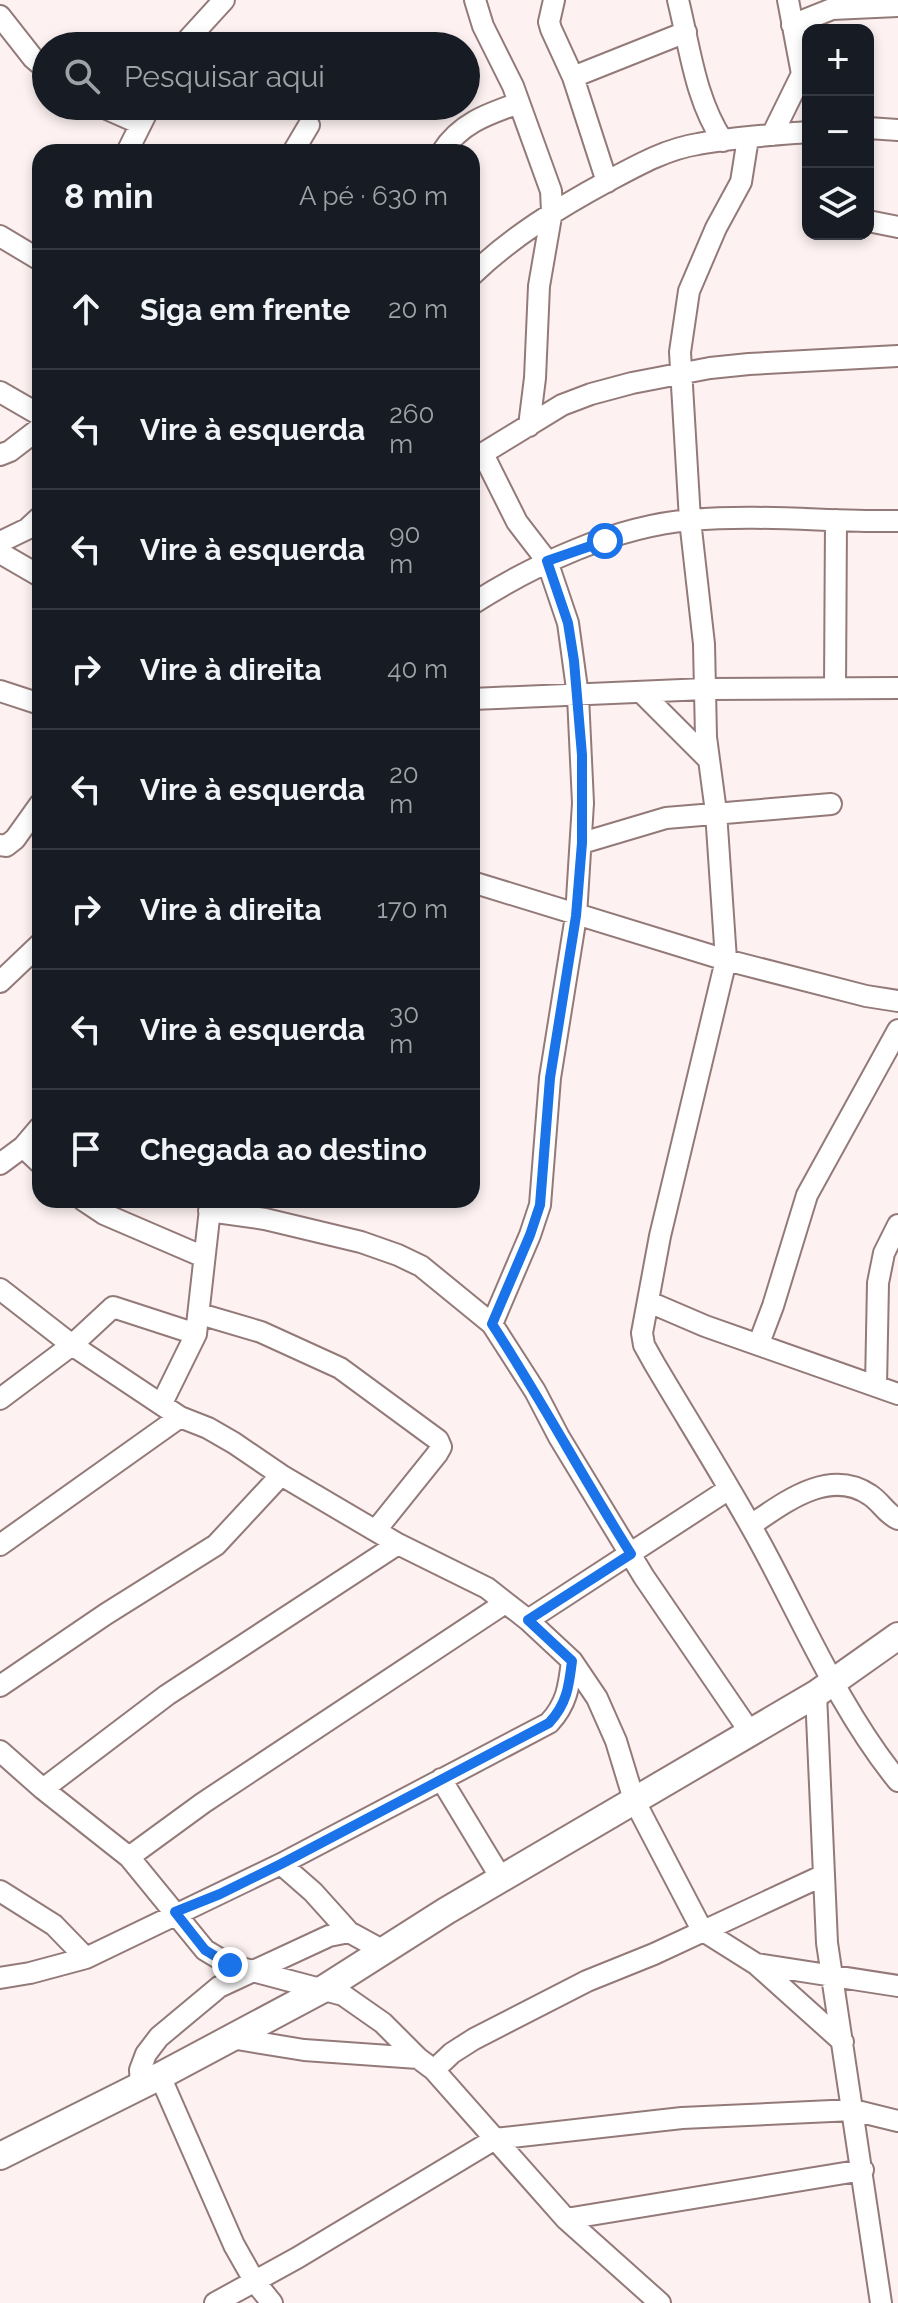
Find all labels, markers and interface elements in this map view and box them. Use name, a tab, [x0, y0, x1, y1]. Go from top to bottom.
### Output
map controls	[802, 24, 874, 240]
button: +	[802, 24, 874, 96]
search box	[32, 32, 480, 120]
icon: search	[60, 54, 104, 98]
text: Pesquisar aqui	[124, 59, 325, 94]
button: −	[802, 96, 874, 168]
button: layers	[802, 168, 874, 240]
text: 8 min	[64, 176, 154, 216]
text: A pé · 630 m	[299, 181, 448, 211]
icon: ahead	[64, 287, 108, 331]
text: Siga em frente	[140, 292, 350, 327]
text: 20 m	[388, 294, 448, 324]
text: 260 m	[389, 399, 434, 459]
icon: left	[64, 407, 108, 451]
text: Vire à esquerda	[140, 412, 365, 447]
text: 90 m	[389, 519, 420, 579]
route start	[587, 523, 623, 559]
icon: left	[64, 527, 108, 571]
text: Vire à esquerda	[140, 532, 365, 567]
icon: right	[64, 647, 108, 691]
text: Vire à direita	[140, 652, 322, 687]
text: 40 m	[387, 654, 448, 684]
text: 20 m	[389, 759, 419, 819]
icon: left	[64, 767, 108, 811]
text: Vire à esquerda	[140, 772, 365, 807]
icon: right	[64, 887, 108, 931]
text: Vire à direita	[140, 892, 322, 927]
text: 170 m	[377, 894, 448, 924]
text: 30 m	[389, 999, 419, 1059]
icon: left	[64, 1007, 108, 1051]
text: Vire à esquerda	[140, 1012, 365, 1047]
icon: arrive	[64, 1127, 108, 1171]
text: Chegada ao destino	[140, 1132, 427, 1167]
route end	[212, 1947, 248, 1983]

